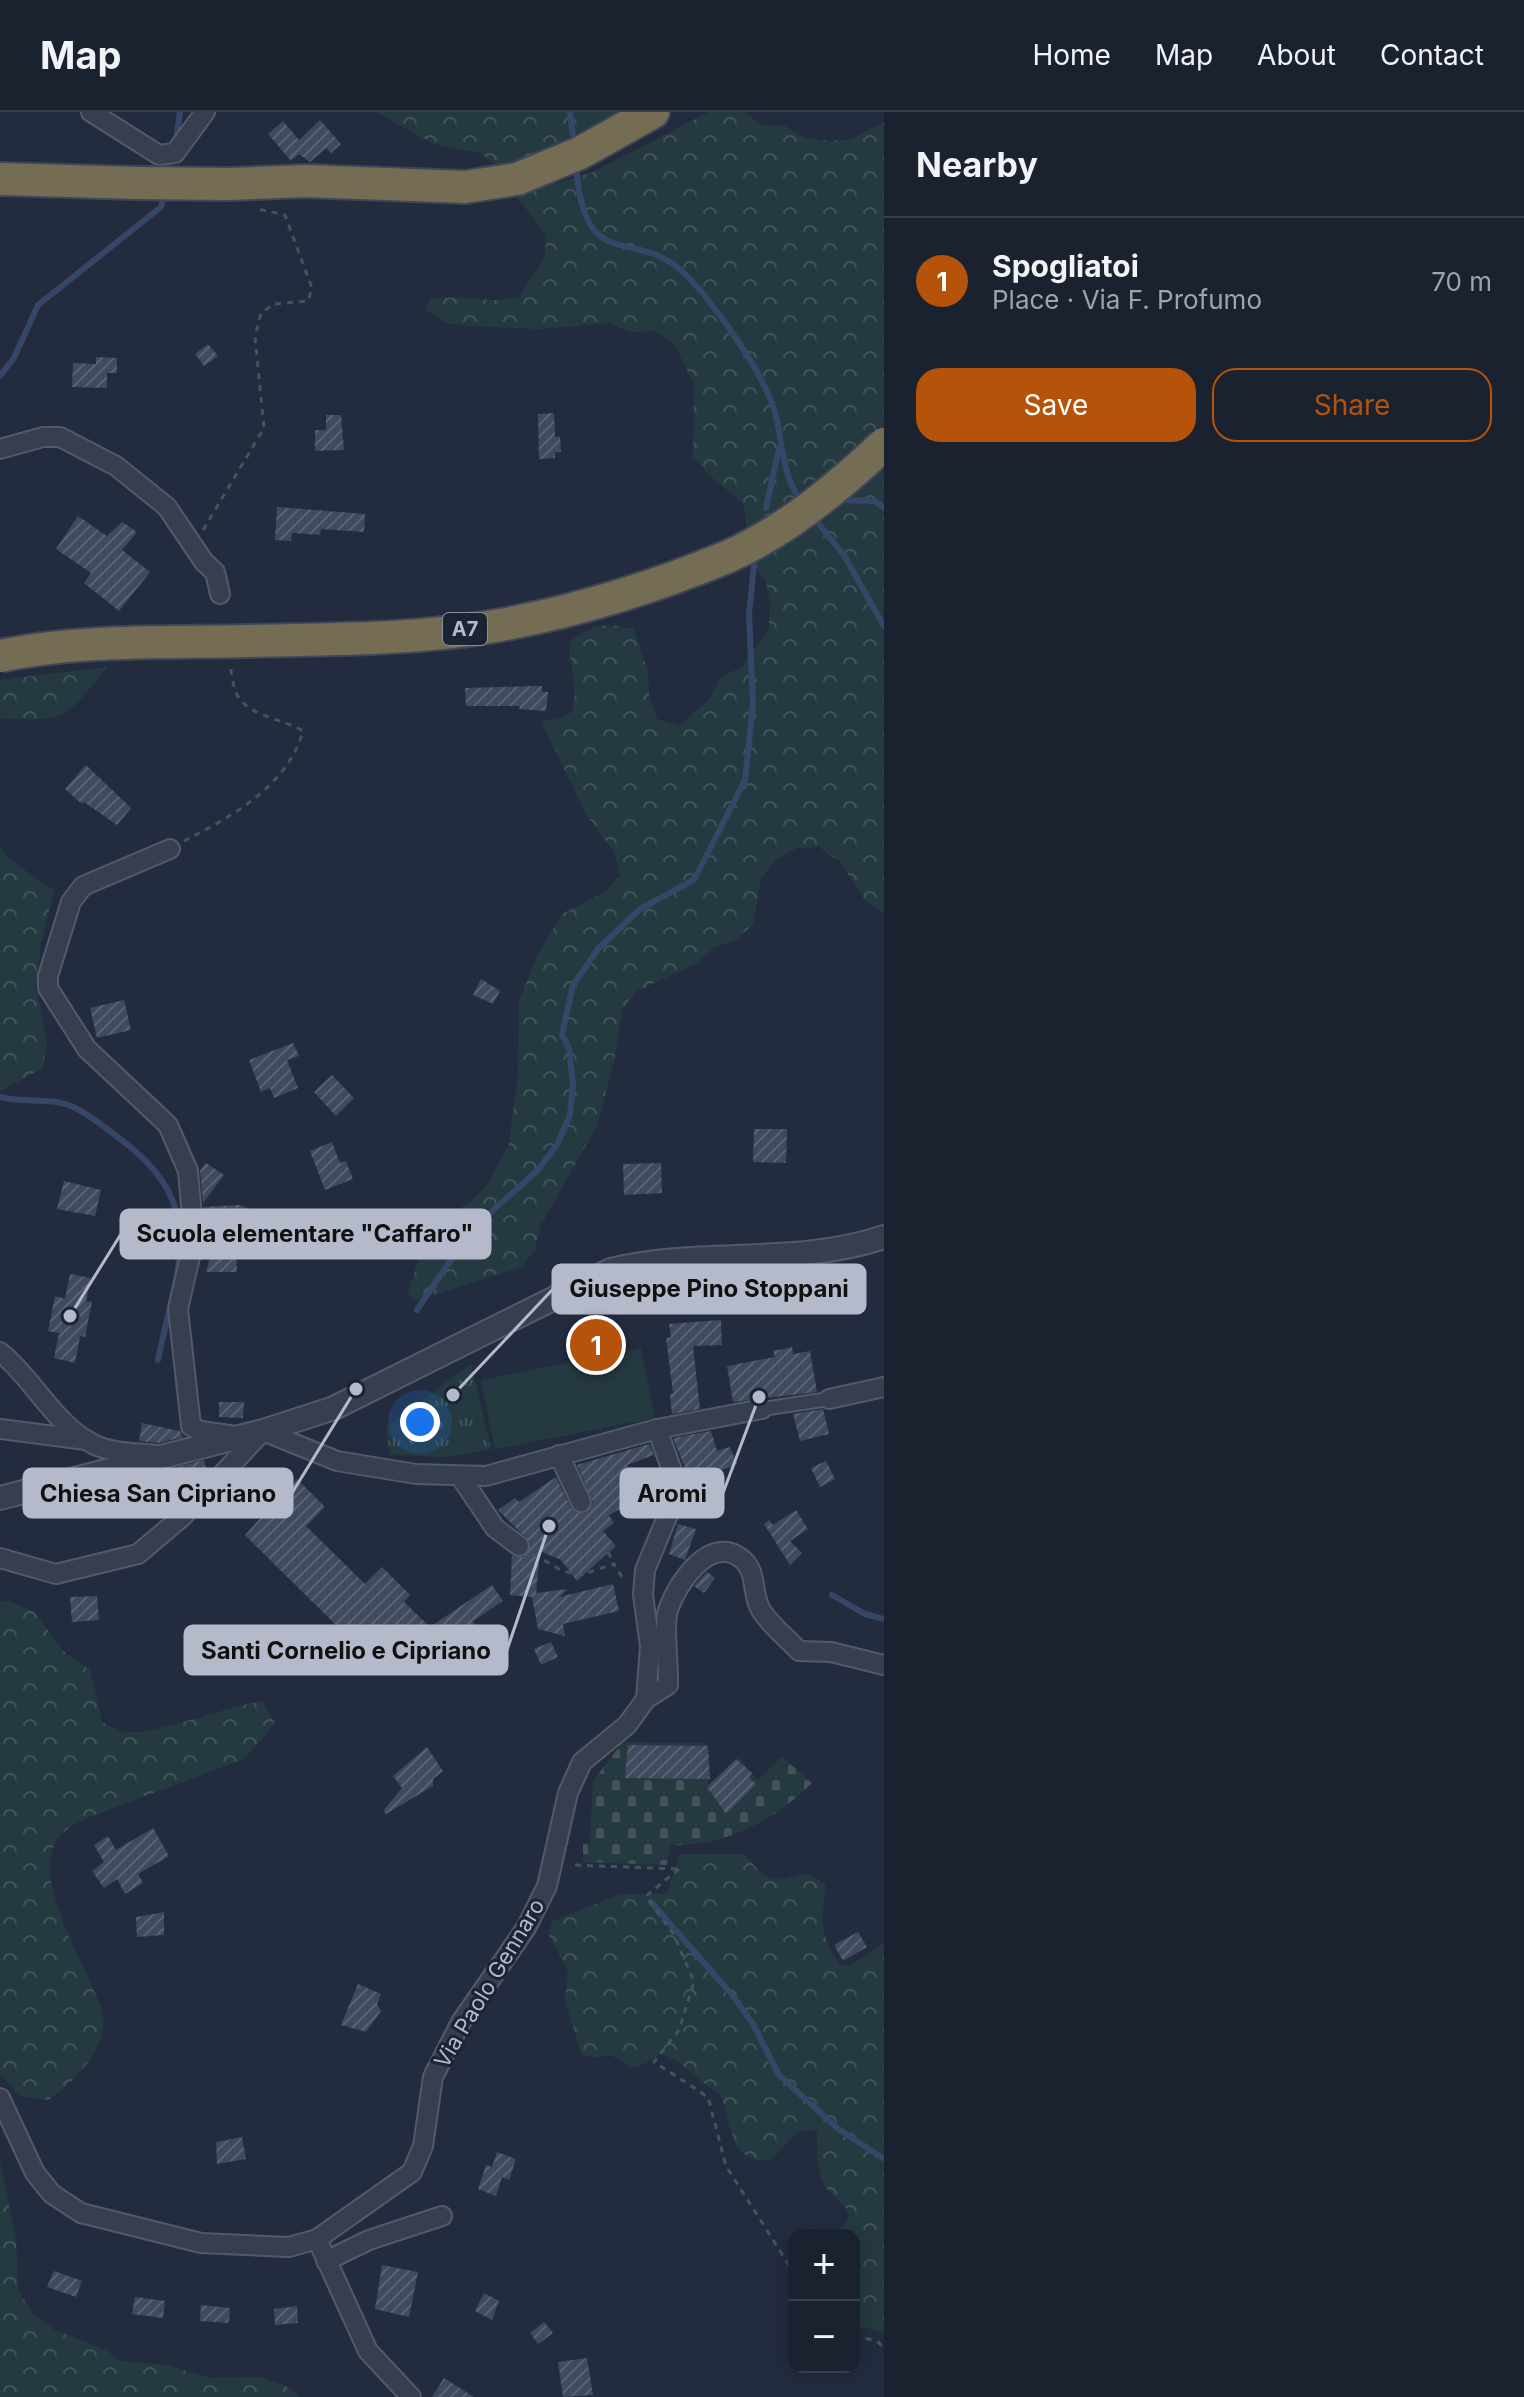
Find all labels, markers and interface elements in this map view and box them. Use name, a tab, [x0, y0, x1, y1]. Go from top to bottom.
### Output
text: Map	[40, 32, 121, 78]
text: Home	[1032, 38, 1111, 72]
text: Map	[1155, 38, 1213, 72]
text: About	[1257, 38, 1336, 72]
text: Contact	[1380, 38, 1484, 72]
text: Nearby	[916, 144, 1038, 185]
text: Spogliatoi	[992, 248, 1139, 284]
text: 1	[936, 266, 948, 297]
text: 70 m	[1431, 266, 1492, 297]
text: Place · Via F. Profumo	[992, 284, 1262, 315]
button: Save	[916, 368, 1196, 442]
button: Share	[1212, 368, 1492, 442]
road number: A7	[443, 613, 487, 645]
callout: Scuola elementare "Caffaro"	[121, 1210, 490, 1258]
text: Scuola elementare "Caffaro"	[136, 1219, 474, 1248]
callout: Giuseppe Pino Stoppani	[553, 1265, 865, 1313]
text: Giuseppe Pino Stoppani	[569, 1274, 849, 1303]
pin: 1	[570, 1315, 622, 1375]
your location	[400, 1402, 440, 1442]
callout: Chiesa San Cipriano	[24, 1469, 292, 1517]
callout: Aromi	[621, 1469, 723, 1517]
text: Chiesa San Cipriano	[40, 1479, 276, 1508]
text: Aromi	[637, 1479, 707, 1508]
callout: Santi Cornelio e Cipriano	[185, 1626, 507, 1674]
text: Santi Cornelio e Cipriano	[201, 1636, 491, 1665]
street label: Via Paolo Gennaro	[428, 1894, 550, 2072]
map controls	[788, 2229, 860, 2373]
button: +	[788, 2229, 860, 2301]
button: −	[788, 2301, 860, 2373]

